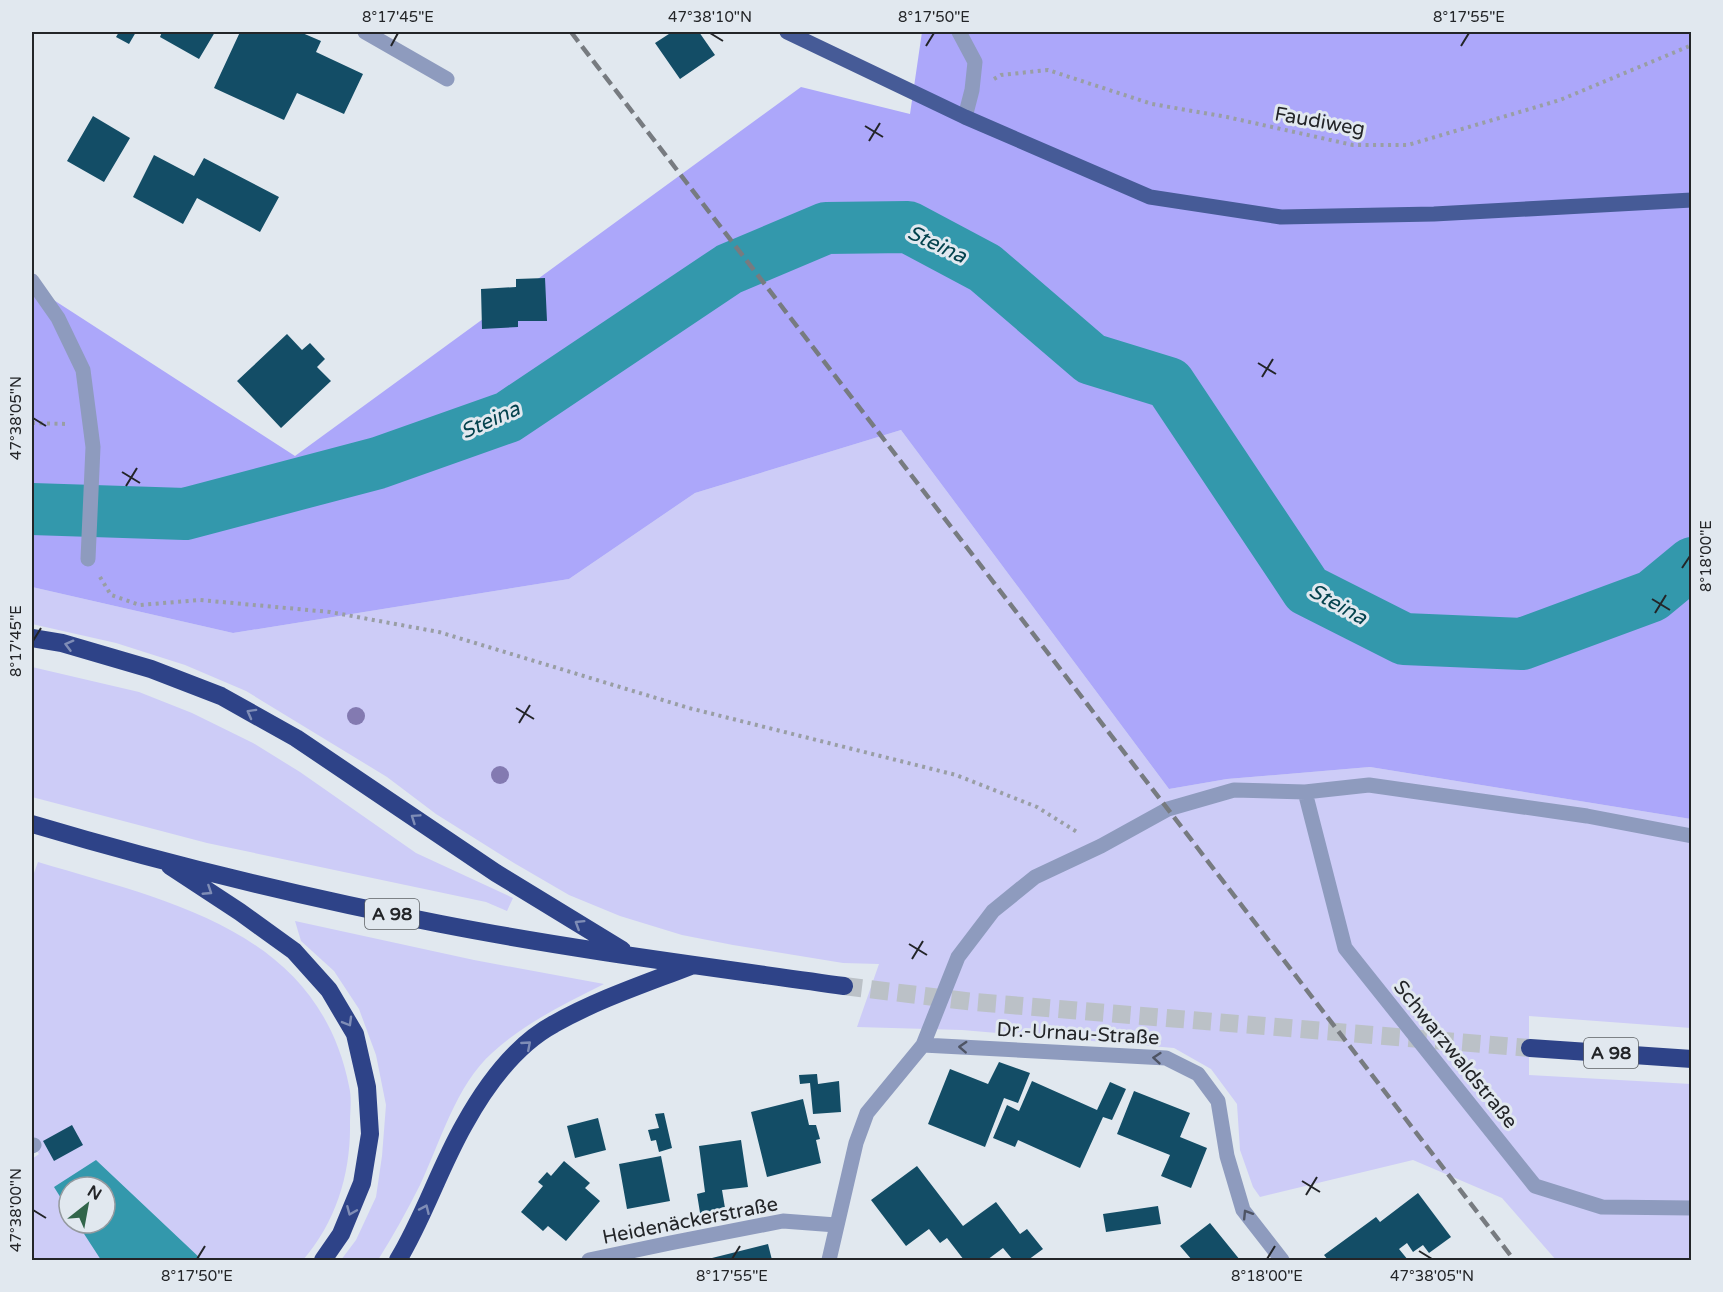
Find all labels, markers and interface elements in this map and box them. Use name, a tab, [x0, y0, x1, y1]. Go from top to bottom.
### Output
text: 8°17'45"E	[362, 8, 434, 26]
text: 47°38'10"N	[668, 8, 752, 26]
text: 8°17'50"E	[898, 8, 970, 26]
text: 8°17'55"E	[1433, 8, 1505, 26]
street label: Faudiweg	[1273, 102, 1367, 142]
water label: Steina	[903, 220, 971, 269]
text: 47°38'05"N	[7, 376, 25, 460]
water label: Steina	[457, 396, 525, 444]
text: 8°18'00"E	[1697, 520, 1715, 592]
water label: Steina	[1305, 578, 1372, 631]
text: 8°17'45"E	[7, 605, 25, 677]
one-way arrow	[64, 640, 74, 652]
one-way arrow	[246, 709, 257, 720]
one-way arrow	[410, 814, 421, 825]
one-way arrow	[201, 884, 212, 895]
road number: A 98	[365, 899, 419, 929]
one-way arrow	[574, 920, 585, 931]
street label: Schwarzwaldstraße	[1388, 976, 1522, 1134]
one-way arrow	[341, 1016, 352, 1026]
street label: Dr.-Urnau-Straße	[996, 1018, 1160, 1050]
road number: A 98	[1584, 1038, 1638, 1068]
one-way arrow	[520, 1041, 531, 1052]
one-way arrow	[958, 1041, 967, 1054]
one-way arrow	[1153, 1052, 1162, 1065]
text: 47°38'00"N	[7, 1168, 25, 1252]
north arrow	[57, 1175, 117, 1235]
text: N	[84, 1181, 105, 1205]
street label: Heidenäckerstraße	[600, 1192, 780, 1250]
one-way arrow	[346, 1204, 358, 1215]
one-way arrow	[417, 1204, 429, 1215]
one-way arrow	[1242, 1210, 1254, 1220]
text: 8°17'50"E	[161, 1267, 233, 1285]
text: 8°17'55"E	[696, 1267, 768, 1285]
text: 8°18'00"E	[1231, 1267, 1303, 1285]
text: 47°38'05"N	[1390, 1267, 1474, 1285]

